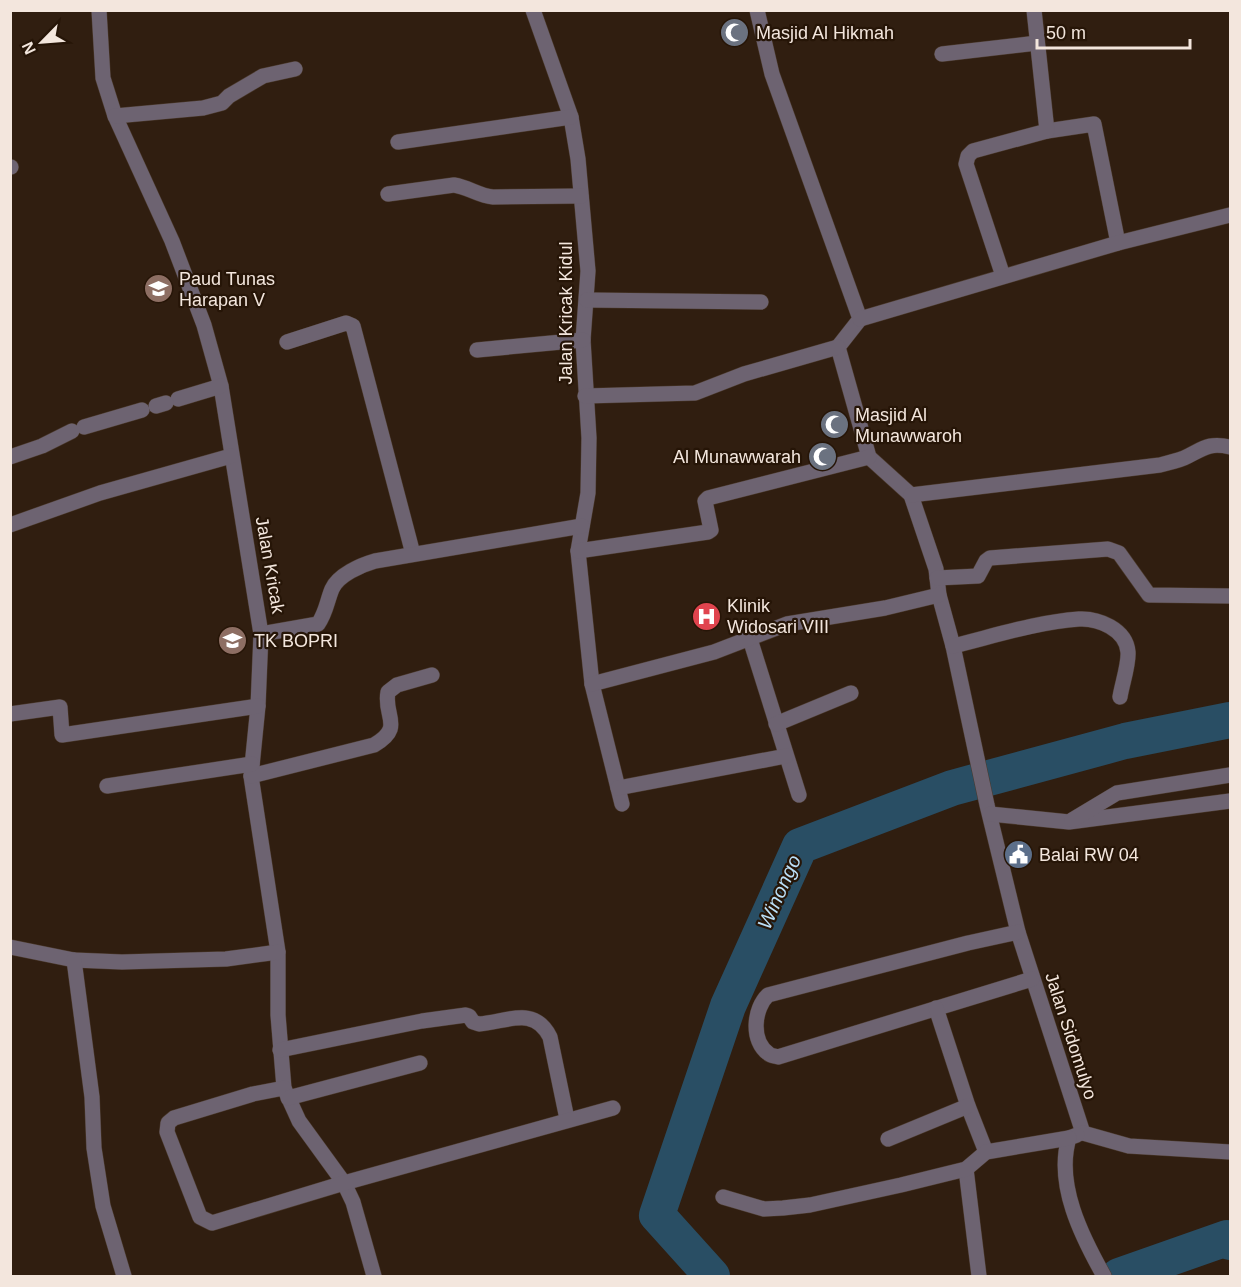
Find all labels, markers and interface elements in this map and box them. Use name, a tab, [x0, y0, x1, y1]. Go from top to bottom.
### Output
north arrow	[12, 12, 72, 72]
scale bar	[1037, 12, 1190, 50]
mosque icon: Masjid Al Hikmah	[719, 17, 751, 49]
place label: Masjid Al Hikmah	[756, 23, 894, 43]
text: 50 m	[1046, 23, 1086, 43]
text: N	[19, 39, 39, 57]
street label: Jalan Kricak Kidul	[556, 241, 576, 385]
place label: Paud Tunas Harapan V	[179, 269, 275, 310]
school or university icon: Paud Tunas Harapan V	[142, 273, 174, 305]
place label: Masjid Al Munawwaroh	[855, 405, 962, 446]
mosque icon: Masjid Al Munawwaroh	[818, 409, 850, 441]
mosque icon: Al Munawwarah	[806, 441, 838, 473]
place label: Al Munawwarah	[673, 447, 801, 467]
street label: Jalan Kricak	[252, 515, 289, 616]
place label: Klinik Widosari VIII	[727, 596, 829, 637]
hospital icon: Klinik Widosari VIII	[690, 600, 722, 632]
school or university icon: TK BOPRI	[217, 625, 249, 657]
place label: TK BOPRI	[254, 631, 338, 651]
public building icon: Balai RW 04	[1002, 839, 1034, 871]
place label: Balai RW 04	[1039, 845, 1139, 865]
water label: Winongo	[753, 852, 805, 932]
street label: Jalan Sidomulyo	[1041, 970, 1101, 1102]

